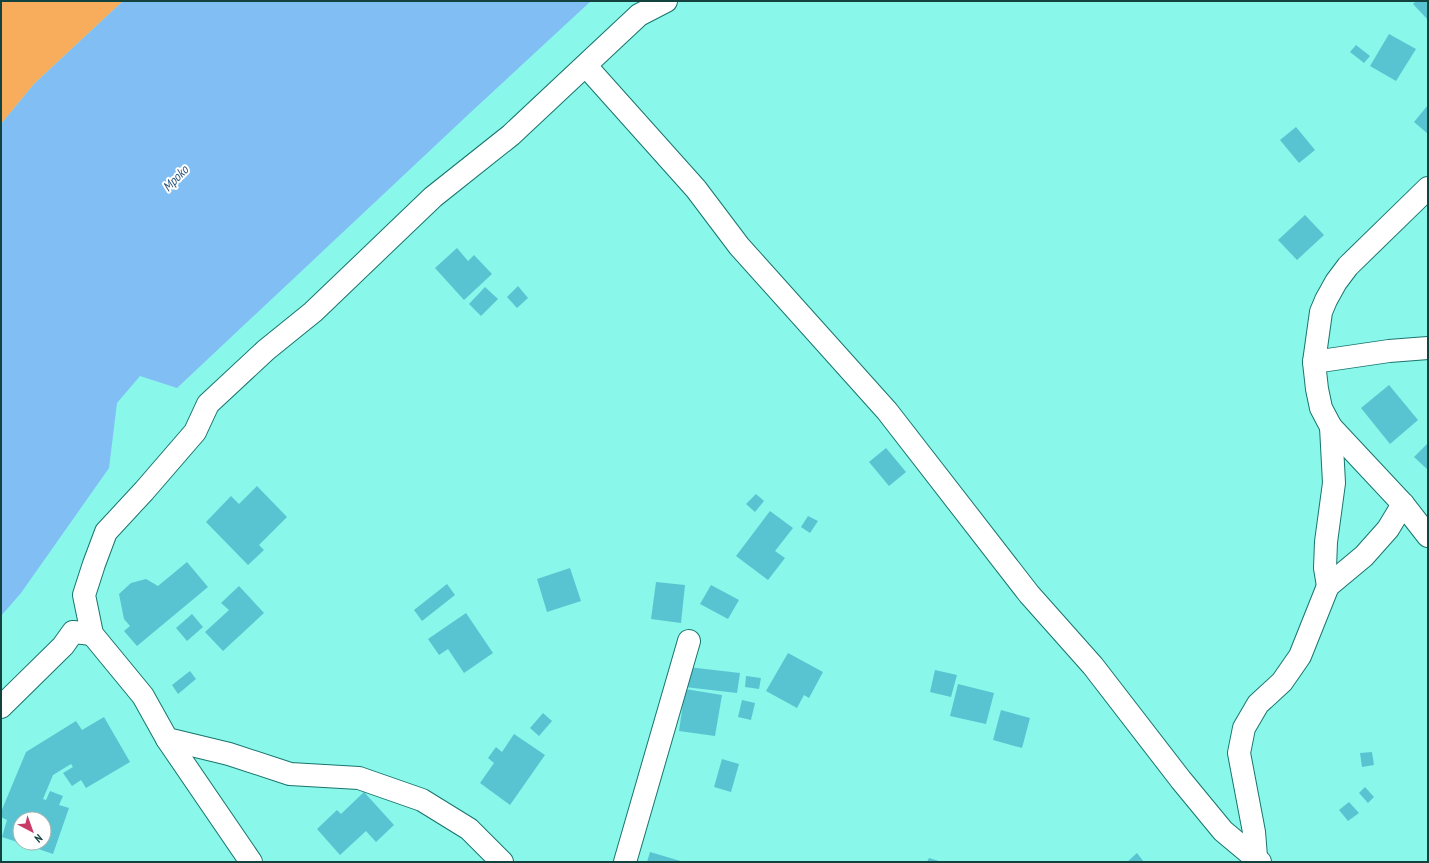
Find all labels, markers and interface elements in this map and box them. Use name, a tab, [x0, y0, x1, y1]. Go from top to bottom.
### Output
water label: Mpoko	[159, 161, 193, 195]
north arrow	[12, 811, 52, 851]
text: N	[32, 831, 45, 846]

